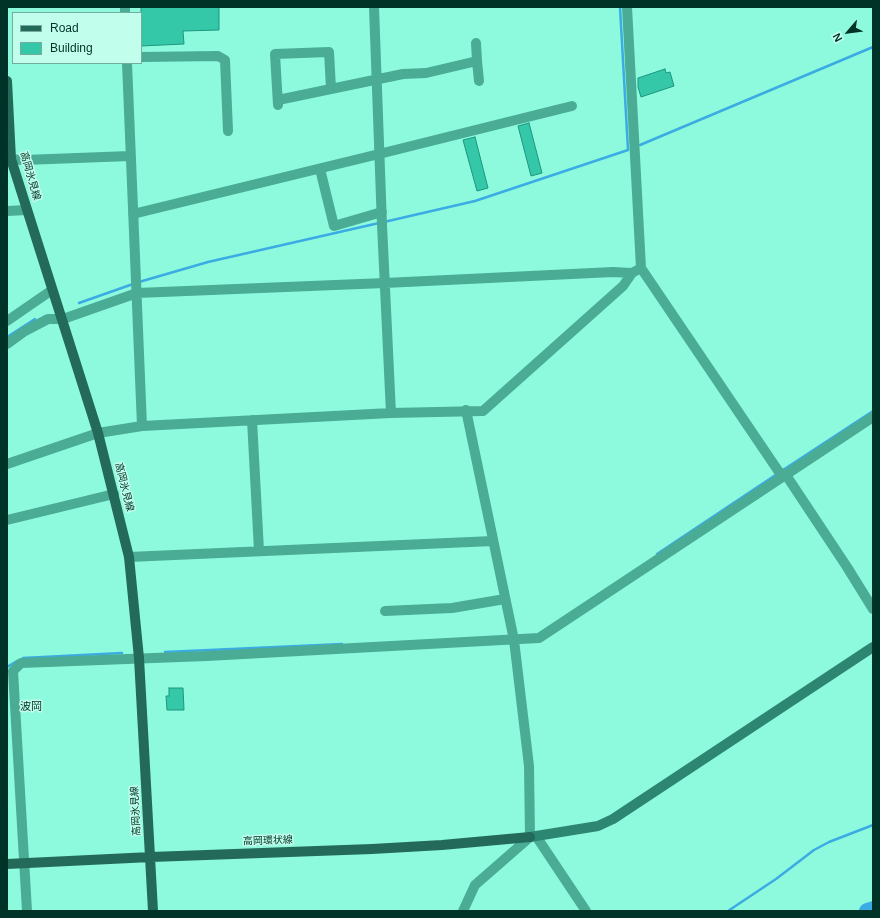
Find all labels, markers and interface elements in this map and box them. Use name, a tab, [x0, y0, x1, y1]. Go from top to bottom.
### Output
legend	[12, 12, 142, 64]
north arrow	[828, 12, 868, 52]
text: Road	[50, 21, 79, 35]
text: N	[830, 31, 845, 44]
text: Building	[50, 41, 93, 55]
street label: 高岡氷見線	[17, 150, 43, 202]
street label: 高岡氷見線	[112, 461, 136, 513]
district label: 波岡	[20, 700, 42, 714]
street label: 高岡氷見線	[129, 786, 143, 836]
street label: 高岡環状線	[243, 834, 293, 848]

